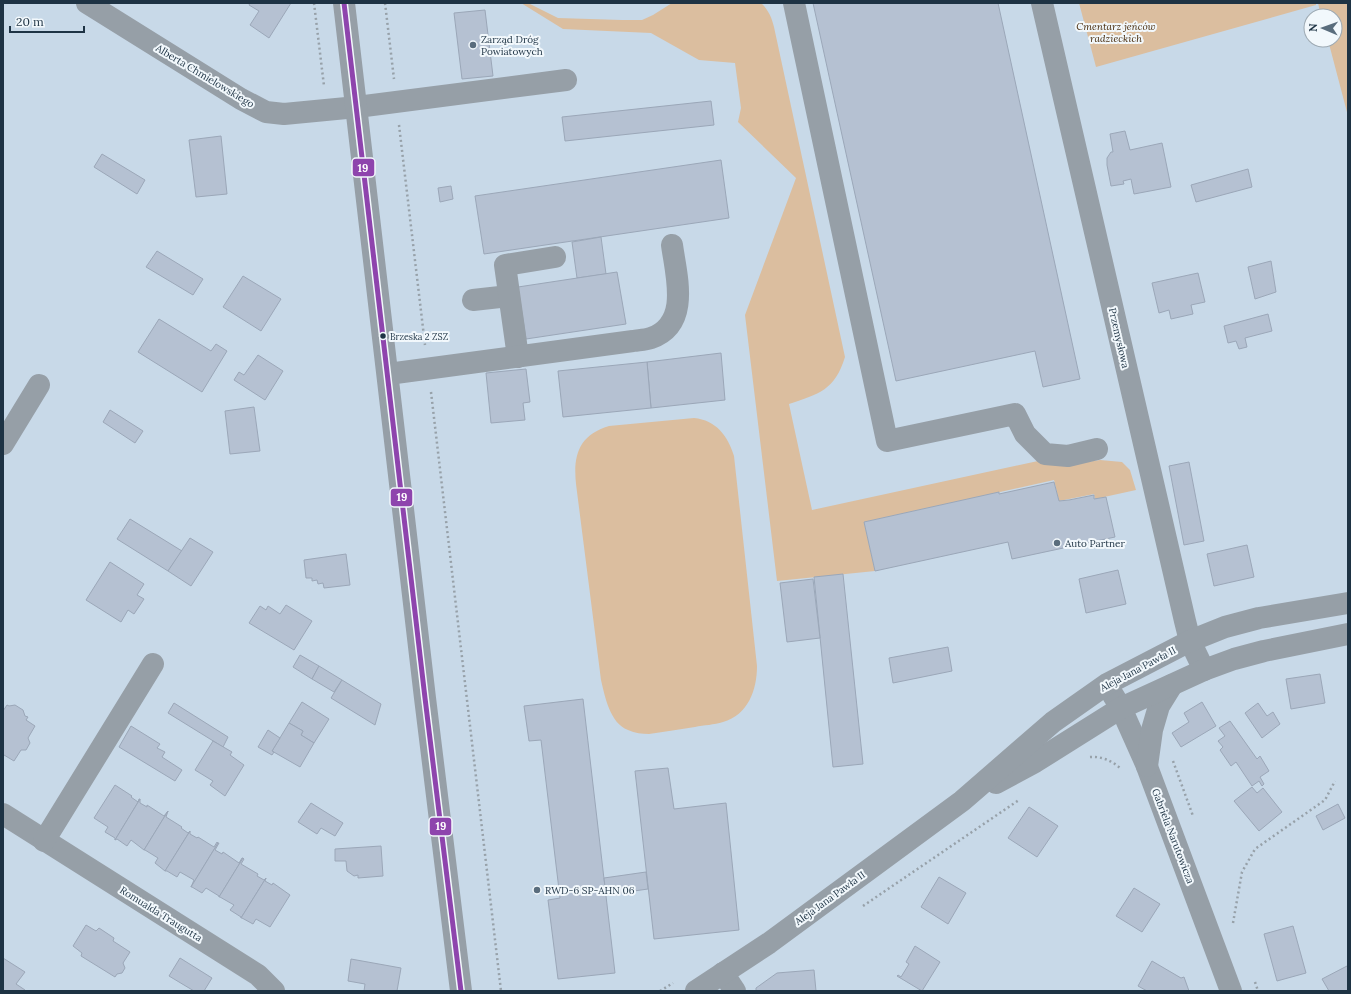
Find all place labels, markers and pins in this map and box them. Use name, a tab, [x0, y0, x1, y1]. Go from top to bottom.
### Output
place label: Zarząd Dróg Powiatowych	[481, 33, 543, 58]
marker: Zarząd Dróg Powiatowych	[468, 40, 478, 50]
marker: Brzeska 2 ZSZ	[378, 331, 388, 341]
place label: Brzeska 2 ZSZ	[390, 331, 449, 342]
place label: Auto Partner	[1064, 537, 1125, 550]
marker: Auto Partner	[1052, 538, 1062, 548]
place label: RWD-6 SP-AHN 06	[545, 884, 635, 897]
marker: RWD-6 SP-AHN 06	[532, 885, 542, 895]

